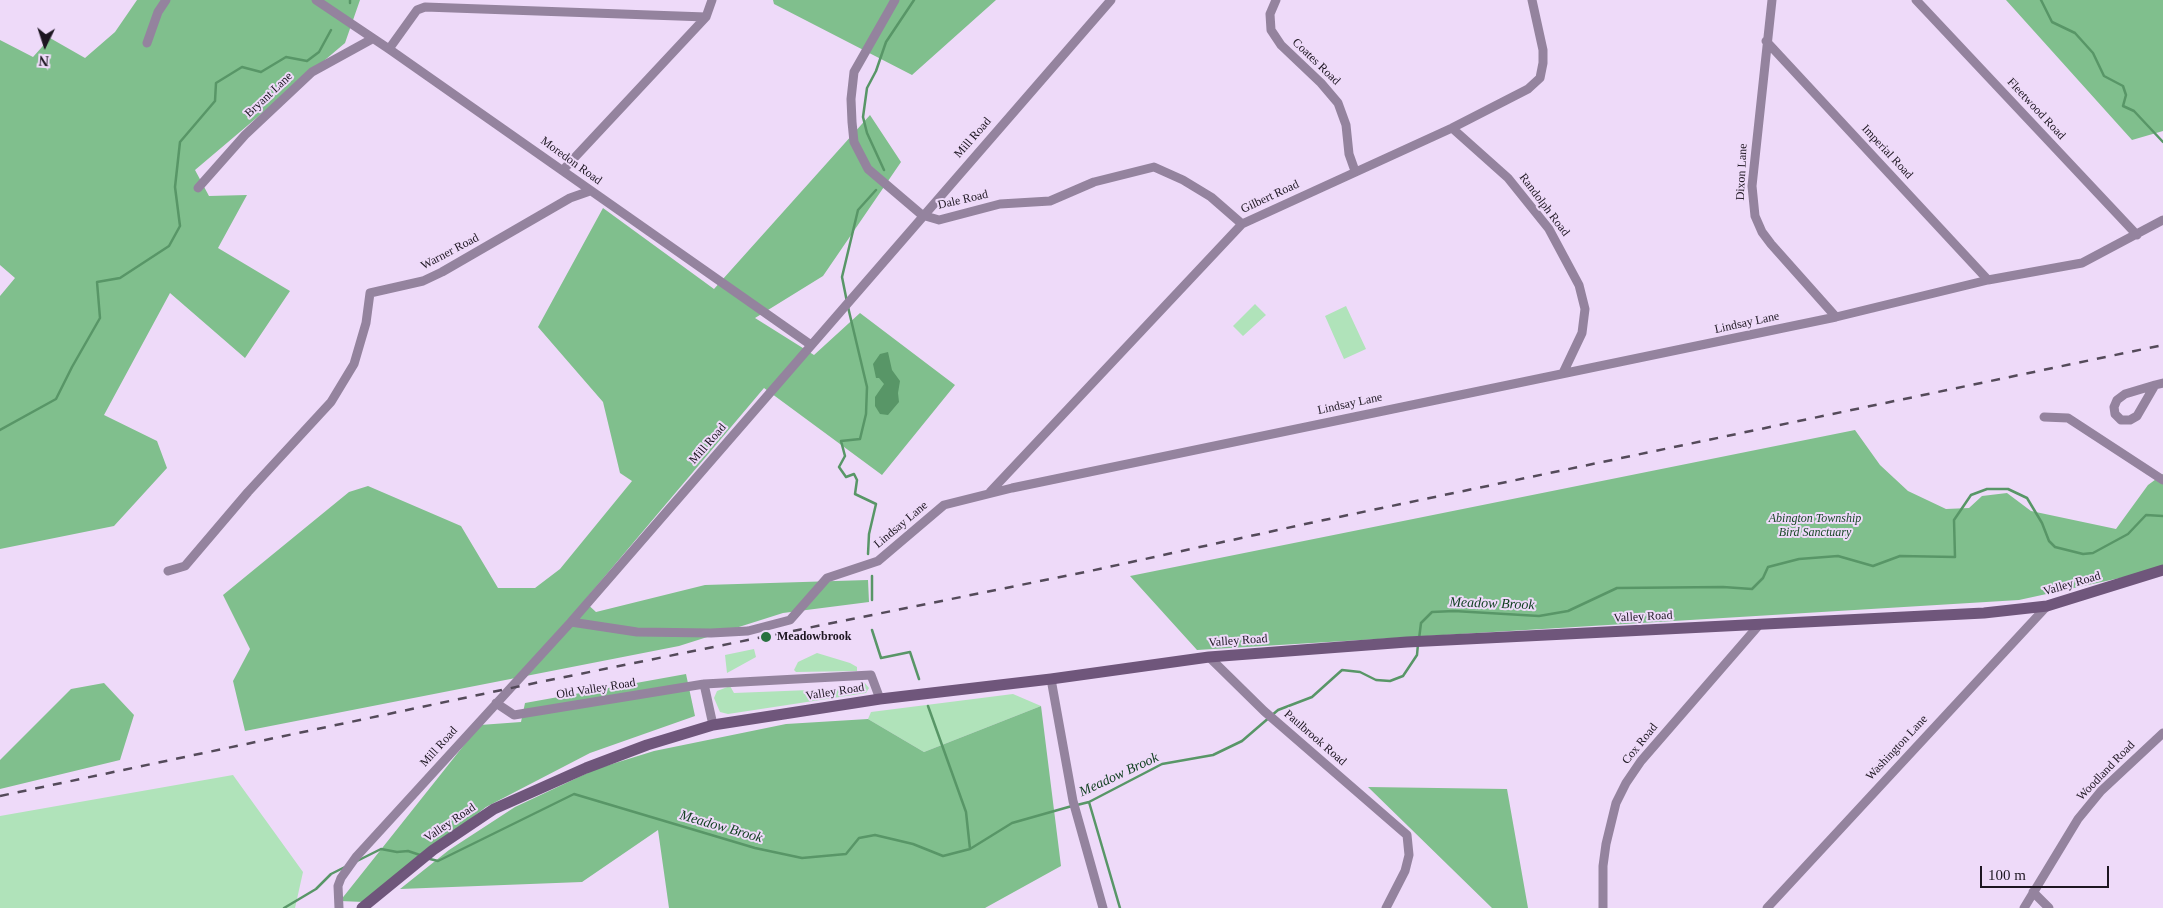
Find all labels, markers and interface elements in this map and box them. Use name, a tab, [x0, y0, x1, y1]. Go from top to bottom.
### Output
north arrow	[20, 20, 70, 70]
street label: Coates Road	[1289, 36, 1343, 88]
text: N	[38, 53, 49, 68]
street label: Bryant Lane	[242, 69, 296, 121]
street label: Fleetwood Road	[2004, 75, 2068, 143]
street label: Mill Road	[951, 115, 995, 161]
street label: Imperial Road	[1858, 122, 1916, 182]
street label: Moredon Road	[538, 134, 604, 188]
street label: Dixon Lane	[1733, 143, 1751, 201]
street label: Randolph Road	[1516, 171, 1572, 239]
street label: Gilbert Road	[1239, 177, 1301, 217]
street label: Dale Road	[937, 187, 989, 213]
street label: Warner Road	[419, 231, 481, 273]
street label: Lindsay Lane	[1713, 309, 1781, 337]
street label: Lindsay Lane	[1316, 390, 1384, 418]
street label: Mill Road	[686, 421, 730, 467]
street label: Lindsay Lane	[871, 498, 931, 552]
park label: Abington Township Bird Sanctuary	[1769, 512, 1861, 540]
street label: Valley Road	[2042, 569, 2102, 599]
water label: Meadow Brook	[1449, 594, 1535, 614]
street label: Valley Road	[1613, 608, 1673, 626]
marker: Meadowbrook	[759, 630, 773, 644]
place label: Meadowbrook	[777, 630, 851, 644]
street label: Valley Road	[1208, 632, 1268, 650]
street label: Old Valley Road	[555, 676, 637, 702]
street label: Valley Road	[805, 680, 865, 704]
street label: Paulbrook Road	[1281, 707, 1349, 769]
street label: Washington Lane	[1863, 712, 1931, 784]
street label: Cox Road	[1619, 721, 1661, 767]
street label: Mill Road	[417, 724, 461, 770]
street label: Woodland Road	[2074, 738, 2138, 804]
water label: Meadow Brook	[1077, 749, 1161, 801]
street label: Valley Road	[422, 801, 478, 845]
water label: Meadow Brook	[678, 807, 764, 847]
scale bar	[1983, 856, 2112, 888]
text: 100 m	[1988, 867, 2026, 883]

